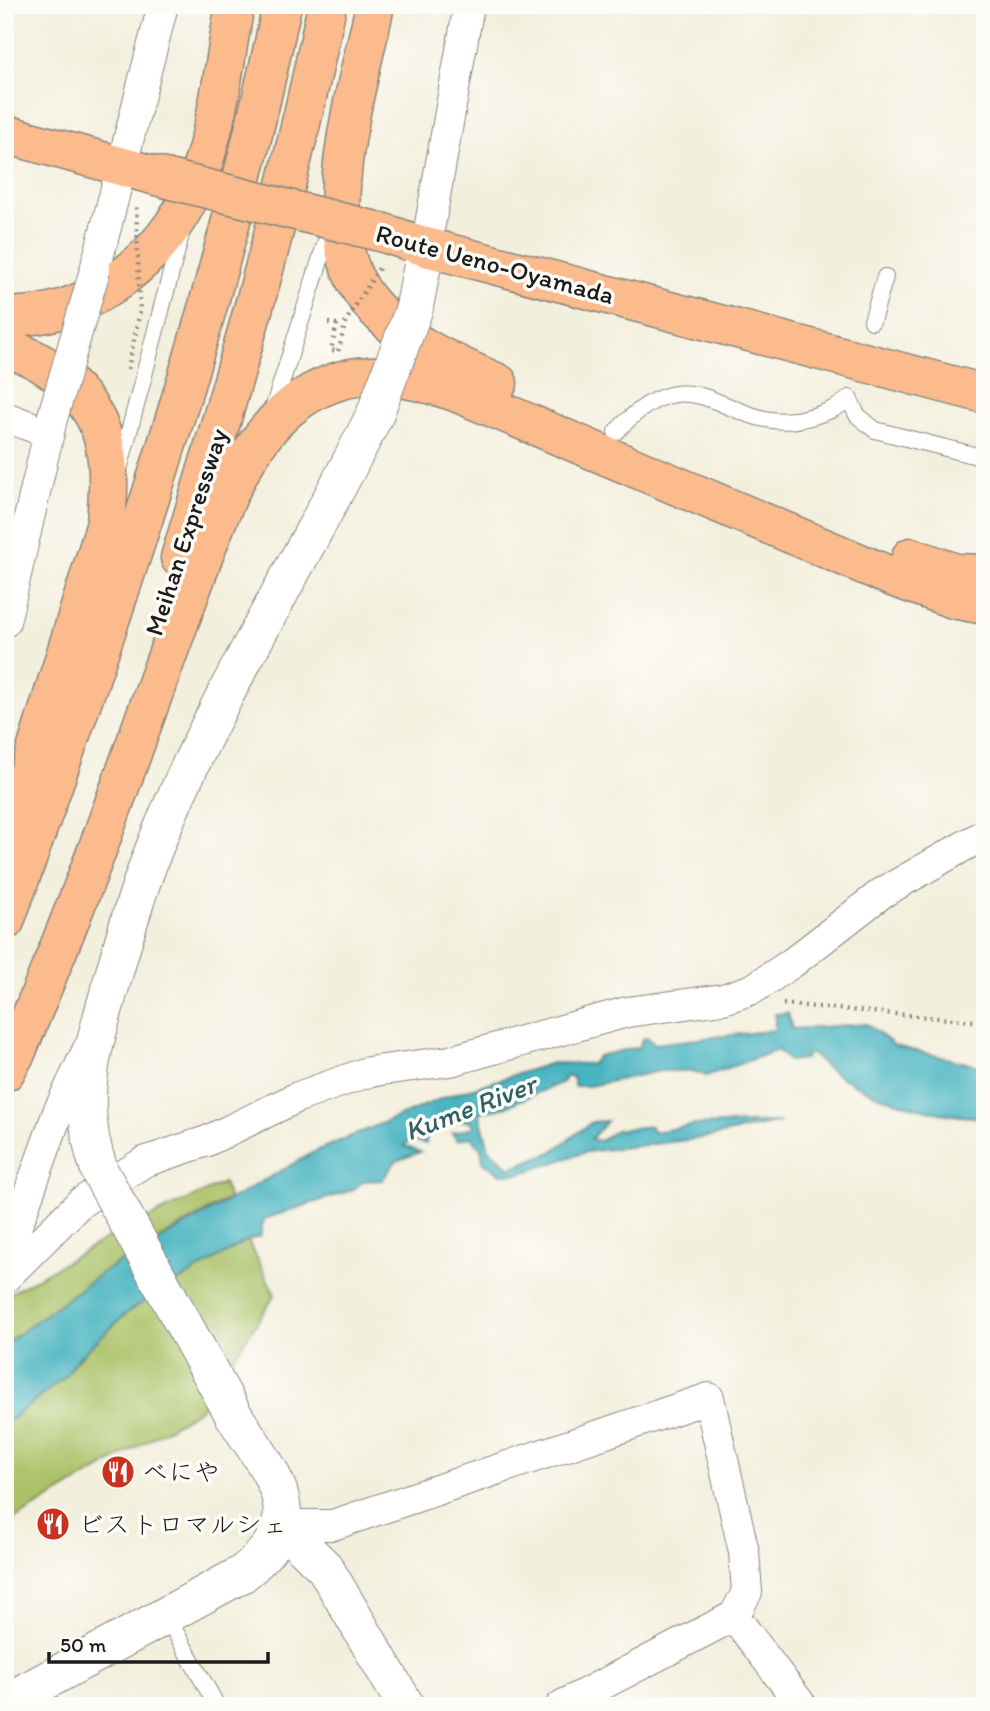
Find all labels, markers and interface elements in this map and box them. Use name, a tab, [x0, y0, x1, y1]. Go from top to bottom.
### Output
street label: Route Ueno-Oyamada	[373, 217, 618, 311]
street label: Meihan Expressway	[137, 424, 235, 640]
water label: Kume River	[399, 1065, 543, 1148]
restaurant icon: べにや	[99, 1453, 137, 1491]
place label: べにや	[142, 1456, 220, 1488]
restaurant icon: ビストロマルシェ	[34, 1505, 72, 1543]
place label: ビストロマルシェ	[78, 1508, 288, 1540]
scale bar	[49, 1620, 268, 1664]
text: 50 m	[60, 1632, 107, 1657]

